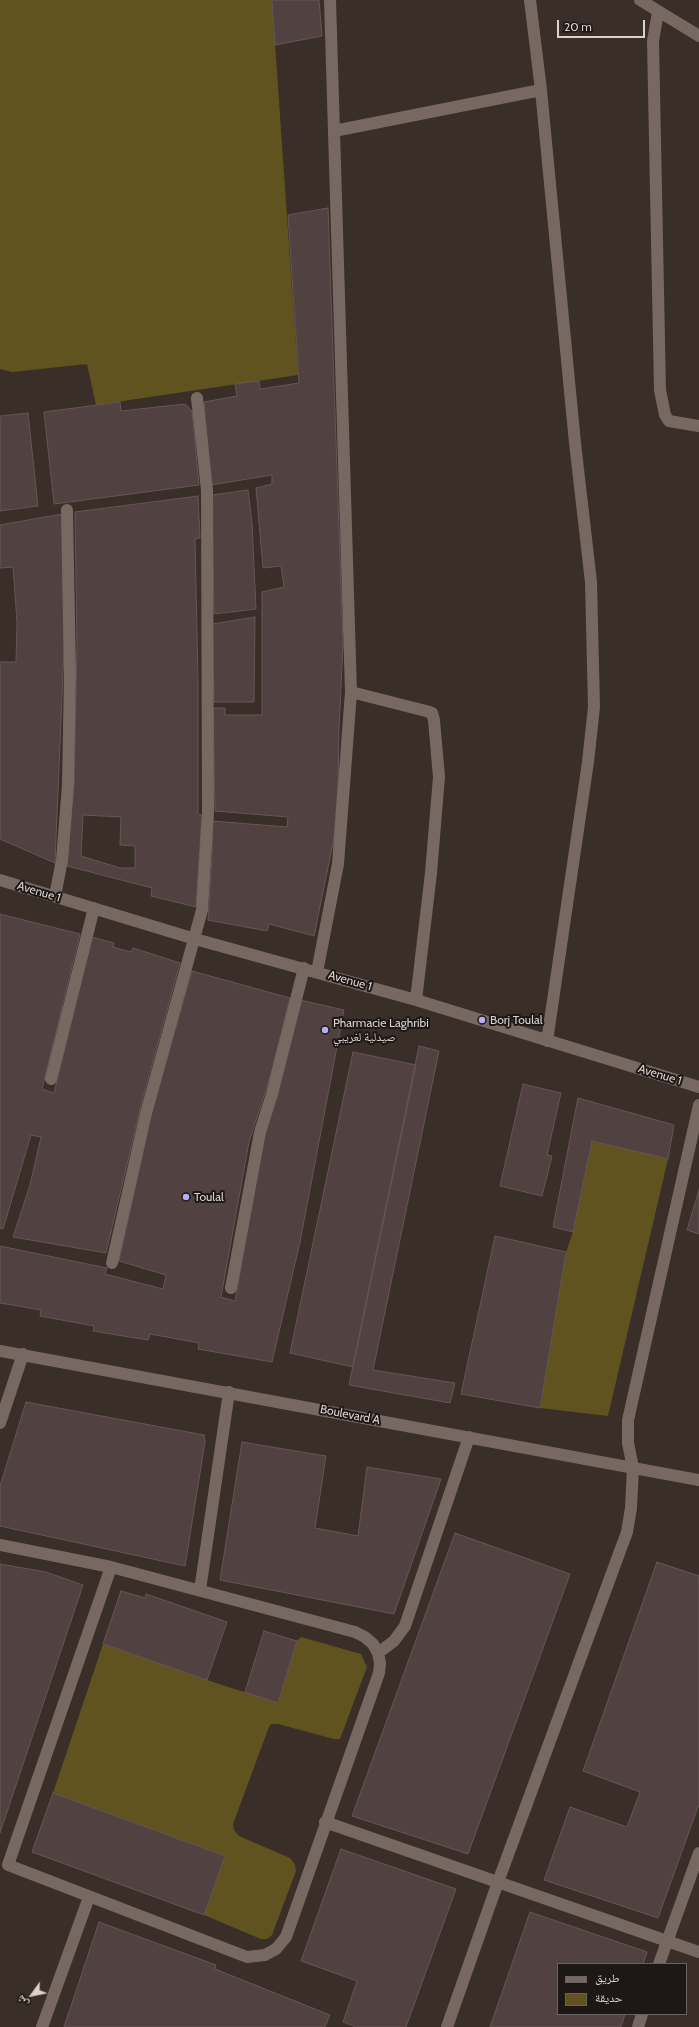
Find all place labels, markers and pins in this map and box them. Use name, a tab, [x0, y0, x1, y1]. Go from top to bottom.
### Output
place label: Borj Toulal	[490, 1013, 543, 1027]
marker: Borj Toulal	[477, 1015, 487, 1025]
place label: Pharmacie Laghribi صيدلية لغريبي	[333, 1016, 429, 1044]
marker: Pharmacie Laghribi صيدلية لغريبي	[320, 1025, 330, 1035]
place label: Toulal	[194, 1190, 224, 1204]
marker: Toulal	[181, 1192, 191, 1202]

